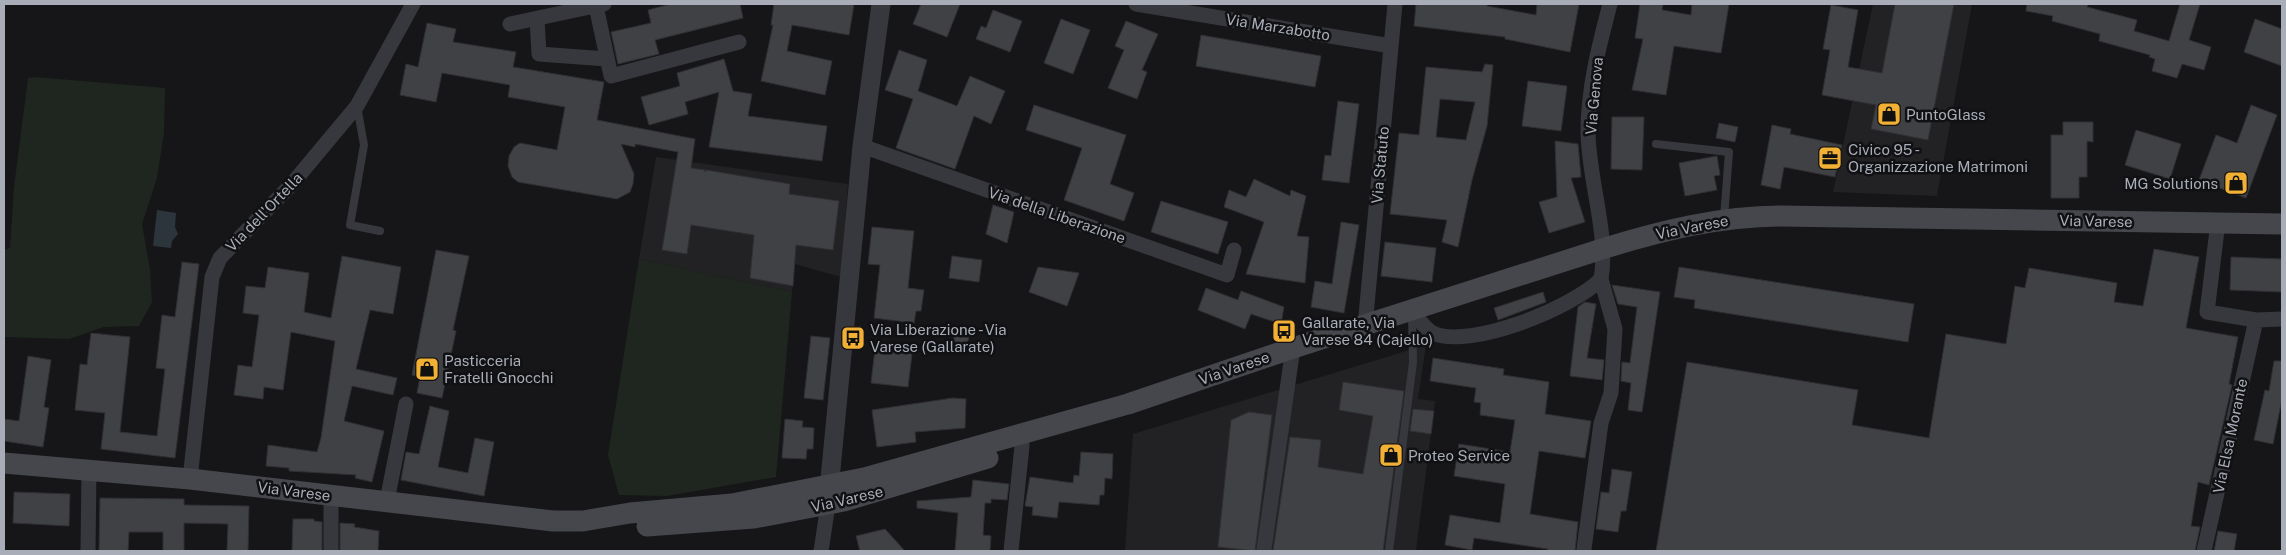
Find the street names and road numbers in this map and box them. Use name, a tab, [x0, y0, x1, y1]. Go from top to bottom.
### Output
street label: Via Marzabotto	[1225, 10, 1331, 44]
street label: Via Genova	[1582, 56, 1606, 136]
street label: Via Statuto	[1368, 125, 1392, 205]
street label: Via dell'Ortella	[222, 169, 306, 255]
street label: Via della Liberazione	[986, 184, 1128, 246]
street label: Via Varese	[1654, 212, 1730, 242]
street label: Via Varese	[2059, 212, 2133, 230]
street label: Via Varese	[1197, 348, 1271, 388]
street label: Via Elsa Morante	[2210, 377, 2250, 495]
street label: Via Varese	[257, 478, 331, 504]
street label: Via Varese	[809, 482, 885, 516]

